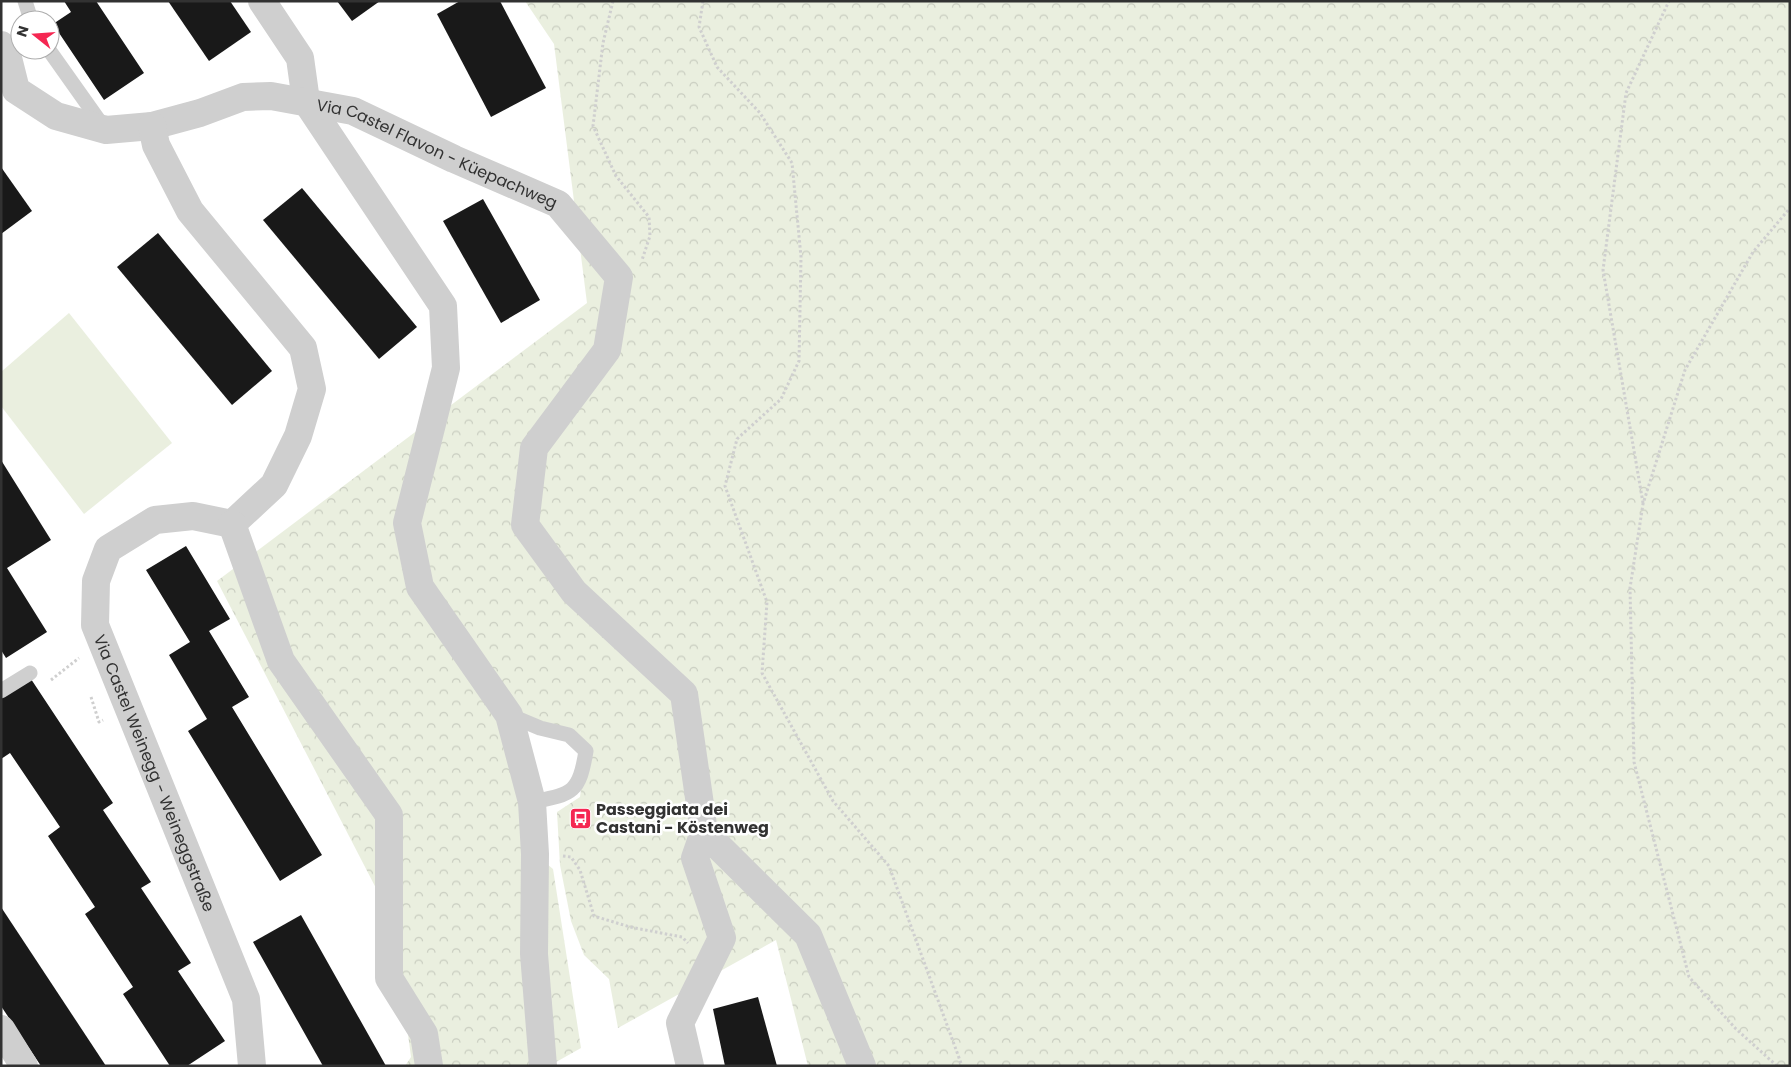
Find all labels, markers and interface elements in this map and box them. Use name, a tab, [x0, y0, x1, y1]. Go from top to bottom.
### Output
north arrow	[10, 10, 60, 60]
text: N	[11, 23, 34, 39]
street label: Via Castel Flavon - Küepachweg	[315, 93, 561, 214]
street label: Via Castel Weinegg - Weineggstraße	[88, 631, 221, 915]
place label: Passeggiata dei Castani - Köstenweg	[596, 798, 769, 839]
bus stop icon: Passeggiata dei Castani - Köstenweg	[568, 806, 592, 830]

